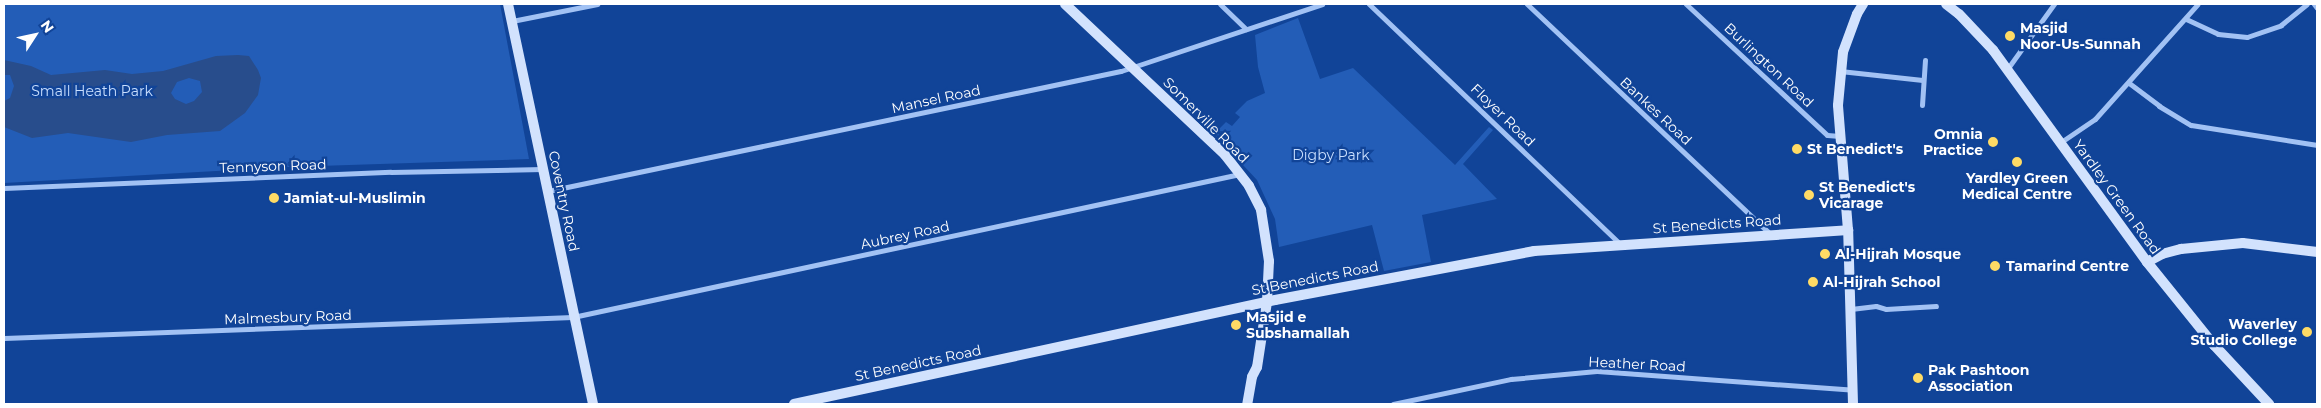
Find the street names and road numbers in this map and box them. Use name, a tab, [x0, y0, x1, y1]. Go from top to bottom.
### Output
street label: Burlington Road	[1721, 19, 1817, 111]
street label: Somerville Road	[1160, 74, 1252, 166]
street label: Bankes Road	[1617, 74, 1695, 148]
street label: Floyer Road	[1467, 80, 1539, 150]
street label: Mansel Road	[890, 81, 982, 117]
street label: Yardley Green Road	[2070, 136, 2164, 258]
street label: Coventry Road	[545, 149, 583, 253]
street label: Tennyson Road	[219, 156, 327, 176]
street label: St Benedicts Road	[1652, 211, 1782, 237]
street label: Aubrey Road	[859, 217, 951, 253]
street label: St Benedicts Road	[1250, 257, 1380, 299]
street label: Malmesbury Road	[224, 306, 352, 328]
street label: St Benedicts Road	[853, 341, 983, 385]
street label: Heather Road	[1588, 353, 1686, 375]

